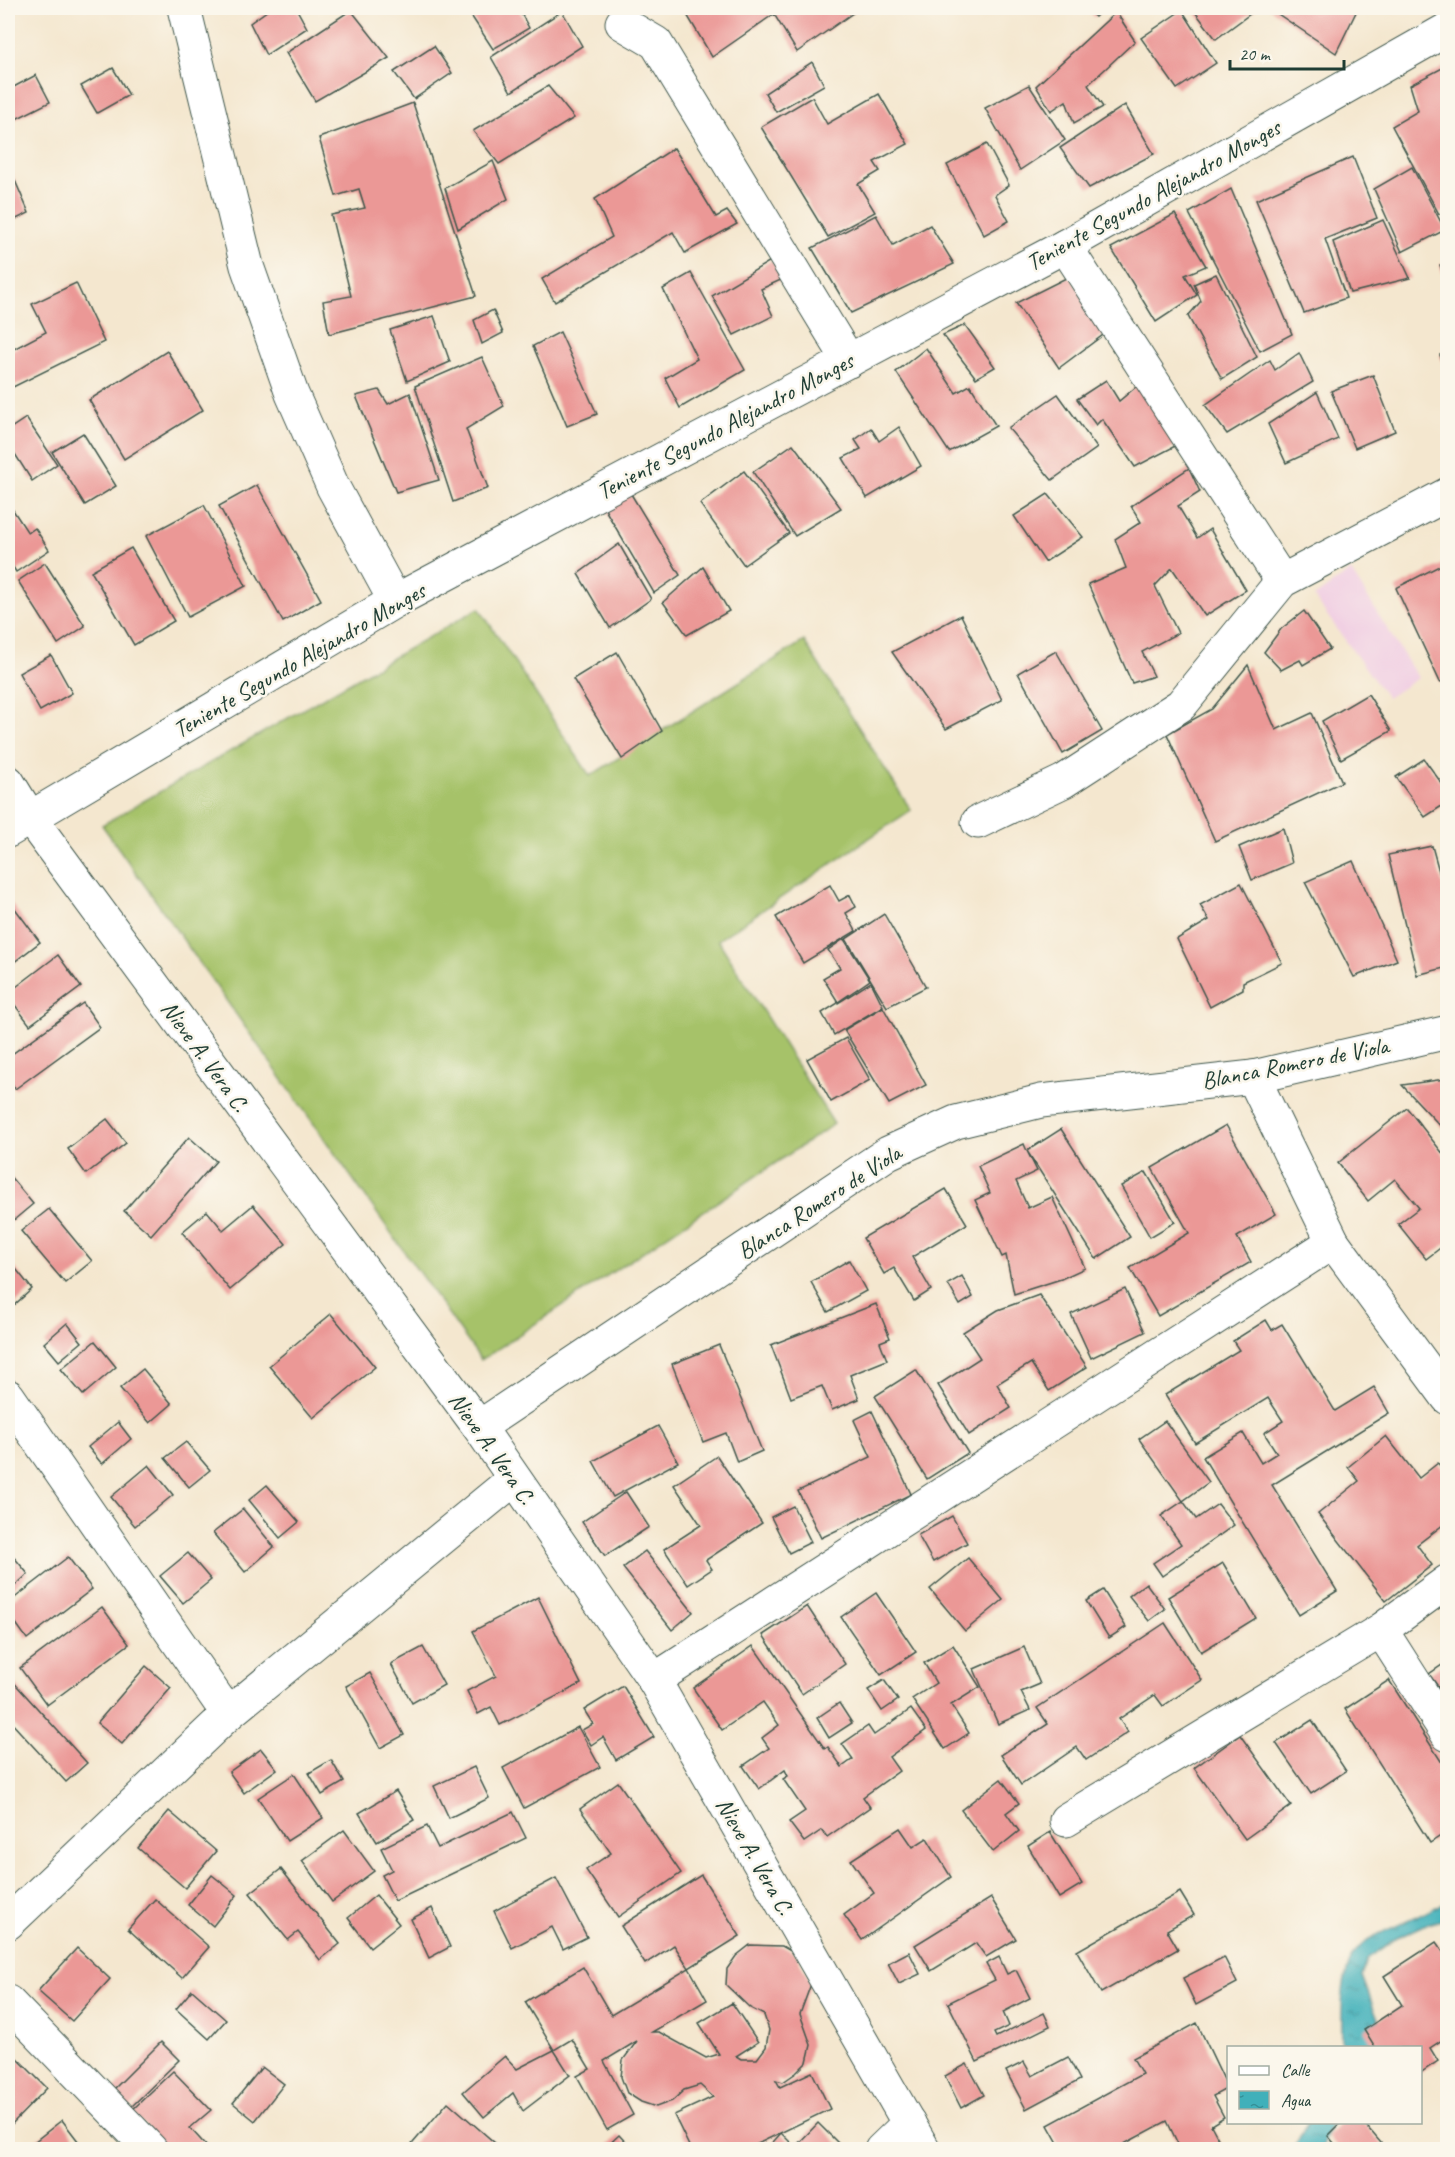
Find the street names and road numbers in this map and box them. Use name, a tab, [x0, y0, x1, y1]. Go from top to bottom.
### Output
street label: Teniente Segundo Alejandro Monges	[1021, 112, 1287, 278]
street label: Teniente Segundo Alejandro Monges	[592, 345, 860, 506]
street label: Teniente Segundo Alejandro Monges	[168, 575, 432, 745]
street label: Nieve A. Vera C.	[154, 994, 256, 1118]
street label: Blanca Romero de Viola	[1199, 1030, 1393, 1096]
street label: Blanca Romero de Viola	[731, 1137, 908, 1266]
street label: Nieve A. Vera C.	[442, 1386, 542, 1510]
street label: Nieve A. Vera C.	[709, 1792, 801, 1920]

